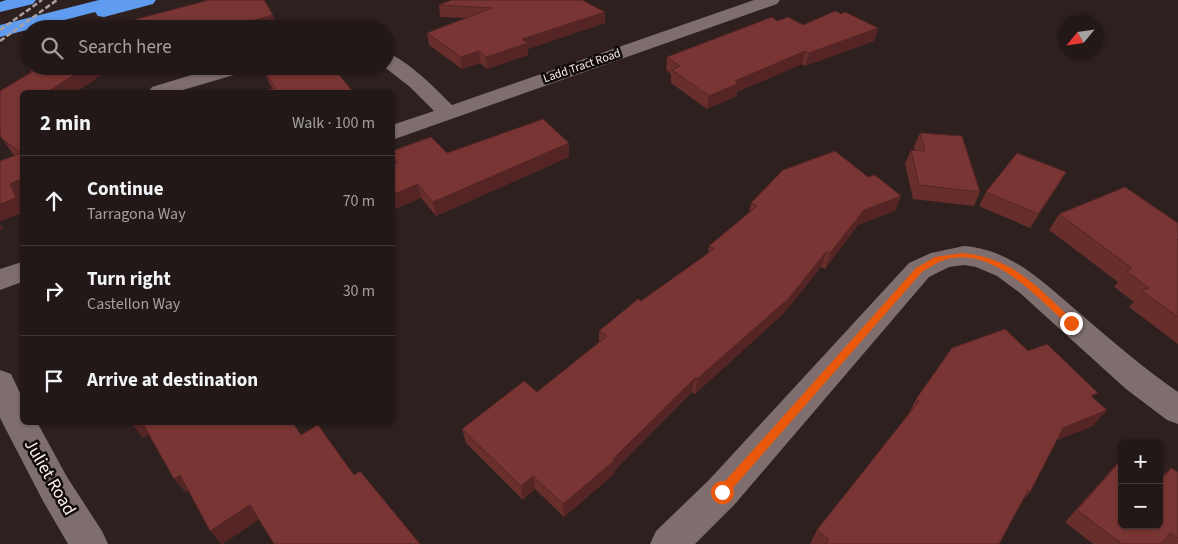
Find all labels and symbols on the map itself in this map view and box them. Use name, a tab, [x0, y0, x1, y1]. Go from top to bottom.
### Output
north arrow	[1058, 15, 1103, 60]
street label: Ladd Tract Road	[541, 45, 623, 87]
route end	[1060, 312, 1083, 335]
street label: Juliet Road	[18, 434, 82, 520]
route start	[711, 481, 734, 504]

